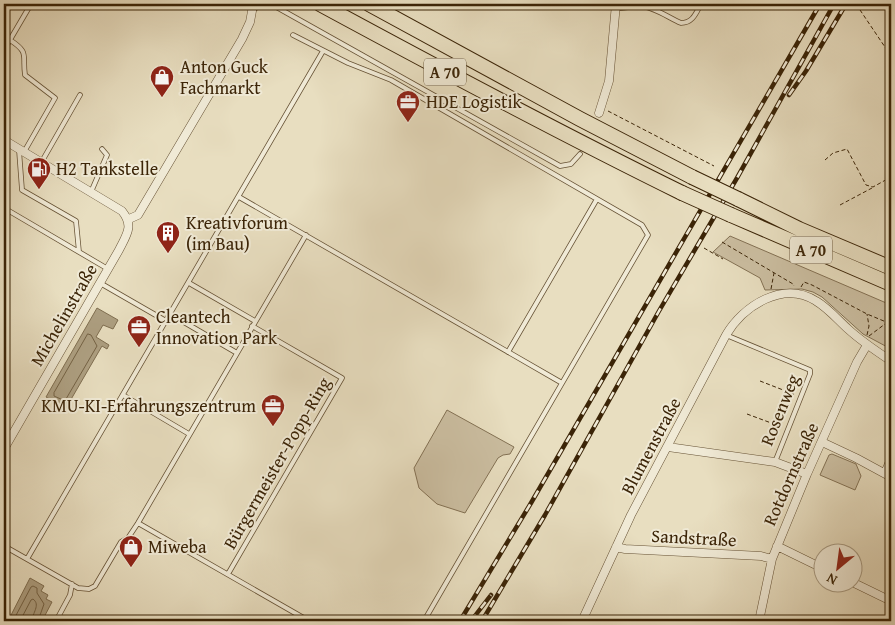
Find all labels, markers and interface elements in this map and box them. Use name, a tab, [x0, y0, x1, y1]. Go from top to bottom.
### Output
place label: Anton Guck Fachmarkt	[180, 53, 269, 101]
road number: A 70	[424, 58, 466, 86]
shop icon: Anton Guck Fachmarkt	[149, 64, 175, 98]
place label: HDE Logistik	[426, 88, 522, 115]
office icon: HDE Logistik	[395, 89, 421, 123]
place label: H2 Tankstelle	[56, 155, 158, 182]
fuel station icon: H2 Tankstelle	[26, 156, 52, 190]
place label: Kreativforum (im Bau)	[186, 209, 288, 257]
building icon: Kreativforum (im Bau)	[155, 220, 181, 254]
road number: A 70	[790, 236, 832, 264]
street label: Michelinstraße	[23, 258, 104, 371]
place label: Cleantech Innovation Park	[156, 303, 278, 351]
office icon: Cleantech Innovation Park	[126, 314, 152, 348]
street label: Rosenweg	[753, 370, 806, 450]
street label: Bürgermeister-Popp-Ring	[216, 372, 337, 554]
place label: KMU-KI-Erfahrungszentrum	[41, 392, 256, 419]
street label: Blumenstraße	[614, 392, 687, 499]
office icon: KMU-KI-Erfahrungszentrum	[260, 393, 286, 427]
street label: Rotdornstraße	[756, 418, 825, 530]
street label: Sandstraße	[651, 522, 737, 553]
place label: Miweba	[148, 533, 207, 560]
shop icon: Miweba	[118, 534, 144, 568]
north arrow	[812, 542, 862, 592]
text: N	[822, 568, 841, 590]

